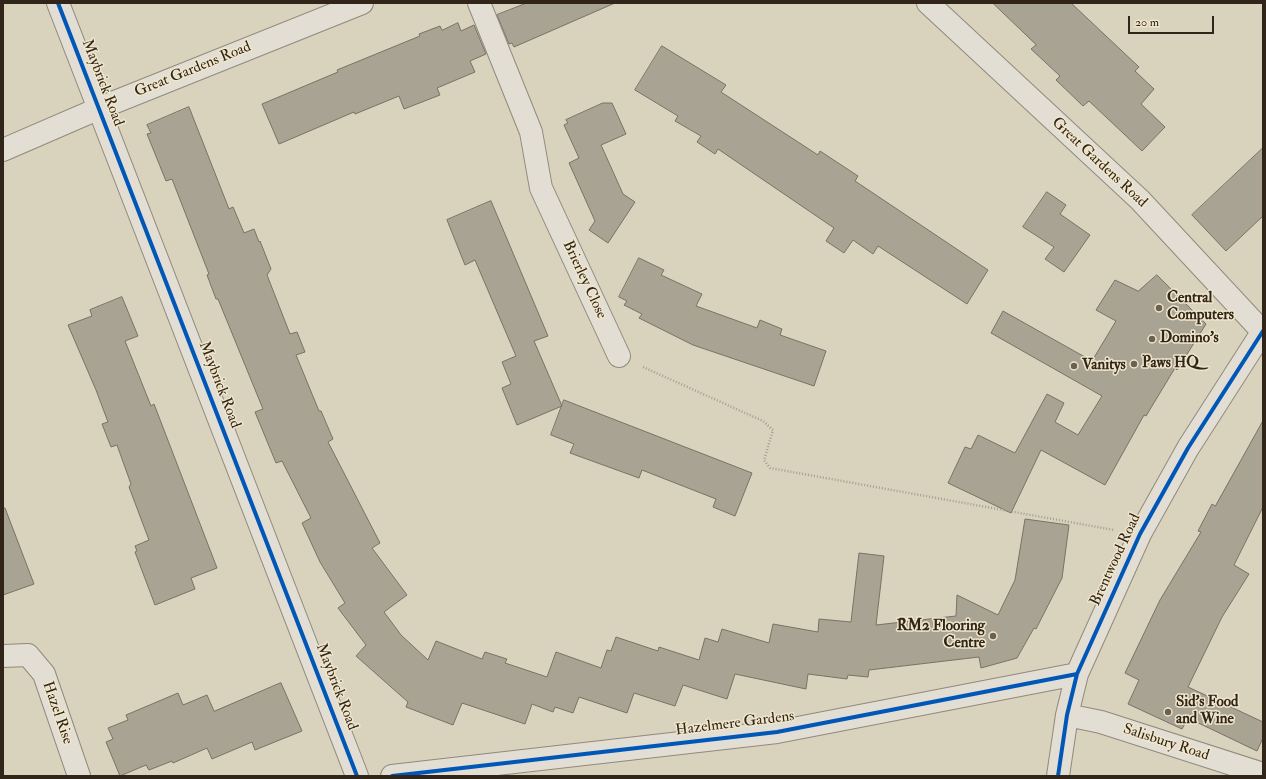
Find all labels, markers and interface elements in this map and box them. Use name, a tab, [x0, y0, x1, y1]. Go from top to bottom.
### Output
scale bar	[1130, 8, 1216, 34]
text: 20 m	[1135, 15, 1159, 30]
street label: Maybrick Road	[77, 37, 127, 129]
street label: Great Gardens Road	[132, 38, 254, 102]
street label: Great Gardens Road	[1048, 114, 1150, 212]
street label: Brierley Close	[558, 238, 610, 322]
place label: Central Computers	[1167, 290, 1234, 325]
marker: Central Computers	[1154, 303, 1164, 313]
place label: Domino's	[1160, 330, 1219, 348]
marker: Domino's	[1147, 334, 1157, 344]
street label: Maybrick Road	[194, 339, 244, 431]
place label: Paws HQ	[1142, 355, 1199, 373]
place label: Vanitys	[1082, 357, 1126, 375]
marker: Paws HQ	[1129, 359, 1139, 369]
marker: Vanitys	[1069, 361, 1079, 371]
street label: Brentwood Road	[1087, 511, 1145, 609]
place label: RM2 Flooring Centre	[897, 618, 985, 653]
marker: RM2 Flooring Centre	[988, 631, 998, 641]
street label: Maybrick Road	[311, 641, 361, 733]
street label: Hazel Rise	[38, 679, 76, 747]
place label: Sid's Food and Wine	[1176, 694, 1238, 729]
marker: Sid's Food and Wine	[1163, 707, 1173, 717]
street label: Hazelmere Gardens	[675, 708, 795, 740]
street label: Salisbury Road	[1121, 721, 1211, 765]

